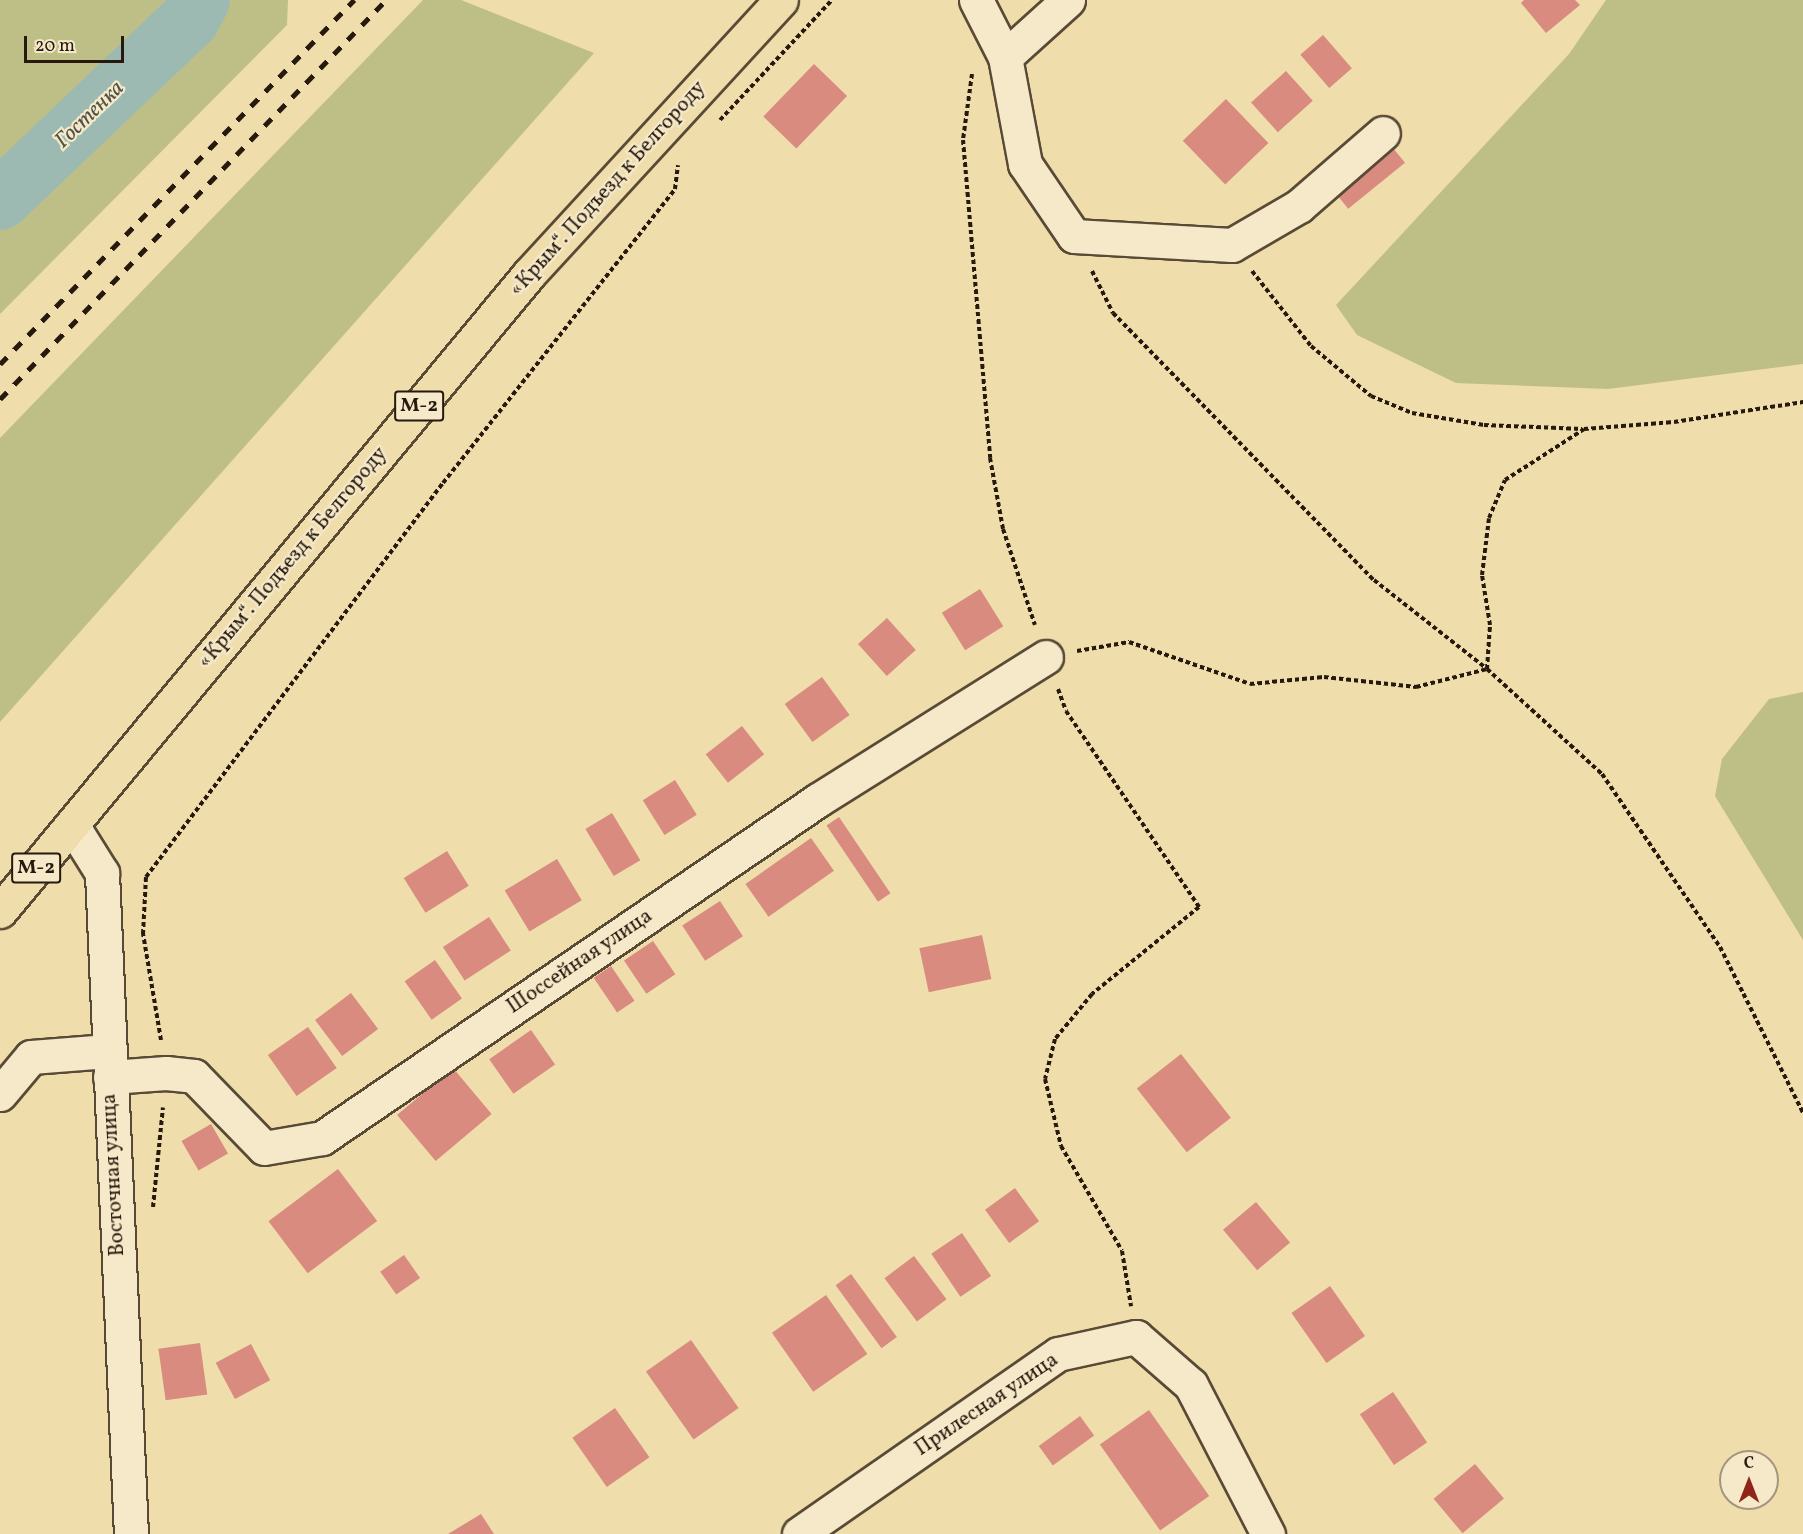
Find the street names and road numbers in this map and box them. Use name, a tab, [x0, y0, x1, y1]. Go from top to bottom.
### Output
street label: «Крым“. Подъезд к Белгороду	[505, 76, 711, 302]
road number: М-2	[394, 389, 444, 423]
street label: «Крым“. Подъезд к Белгороду	[193, 442, 393, 674]
road number: М-2	[10, 851, 62, 885]
street label: Шоссейная улица	[502, 904, 658, 1020]
street label: Восточная улица	[97, 1093, 131, 1257]
street label: Прилесная улица	[910, 1348, 1064, 1462]

